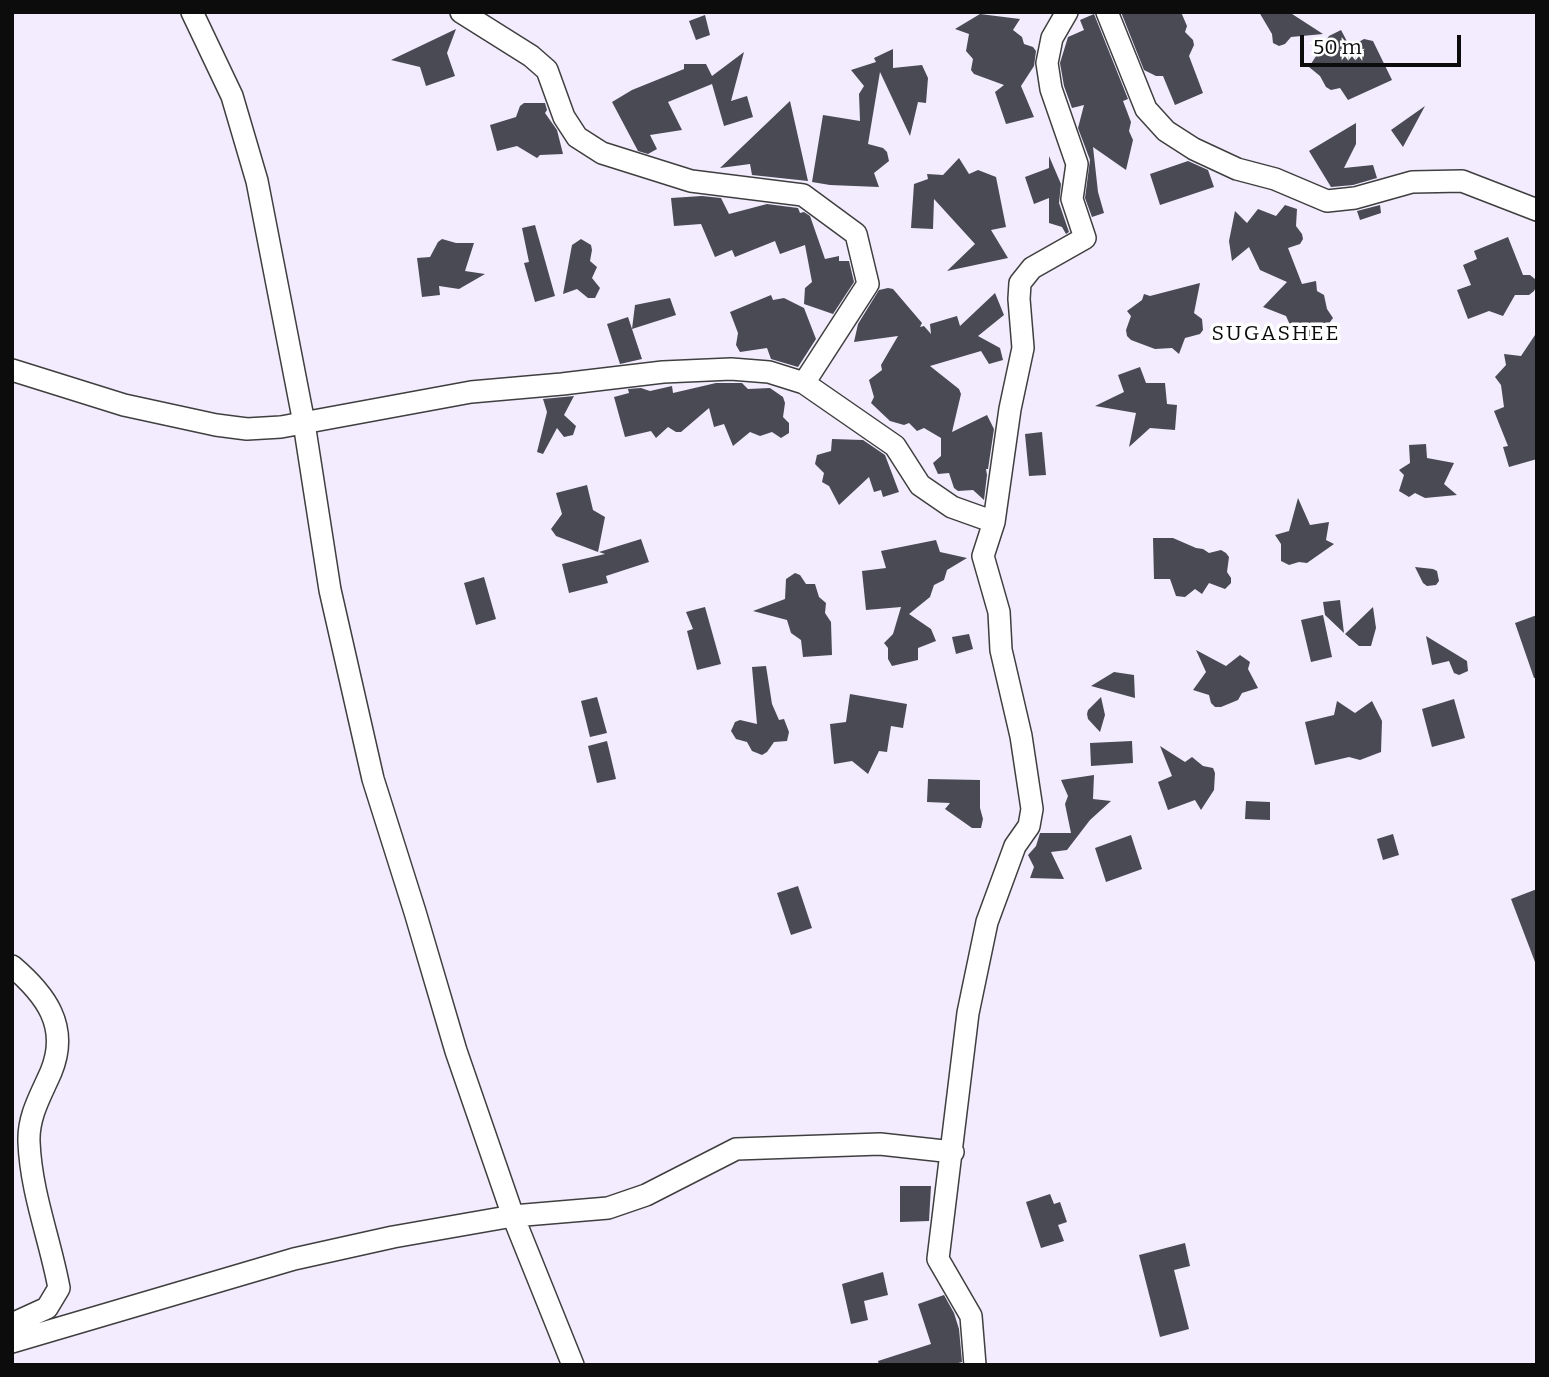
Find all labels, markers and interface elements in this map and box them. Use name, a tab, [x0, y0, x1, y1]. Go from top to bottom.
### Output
scale bar	[1304, 21, 1465, 65]
text: 50 m	[1313, 34, 1362, 60]
district label: SUGASHEE	[1213, 321, 1339, 347]

